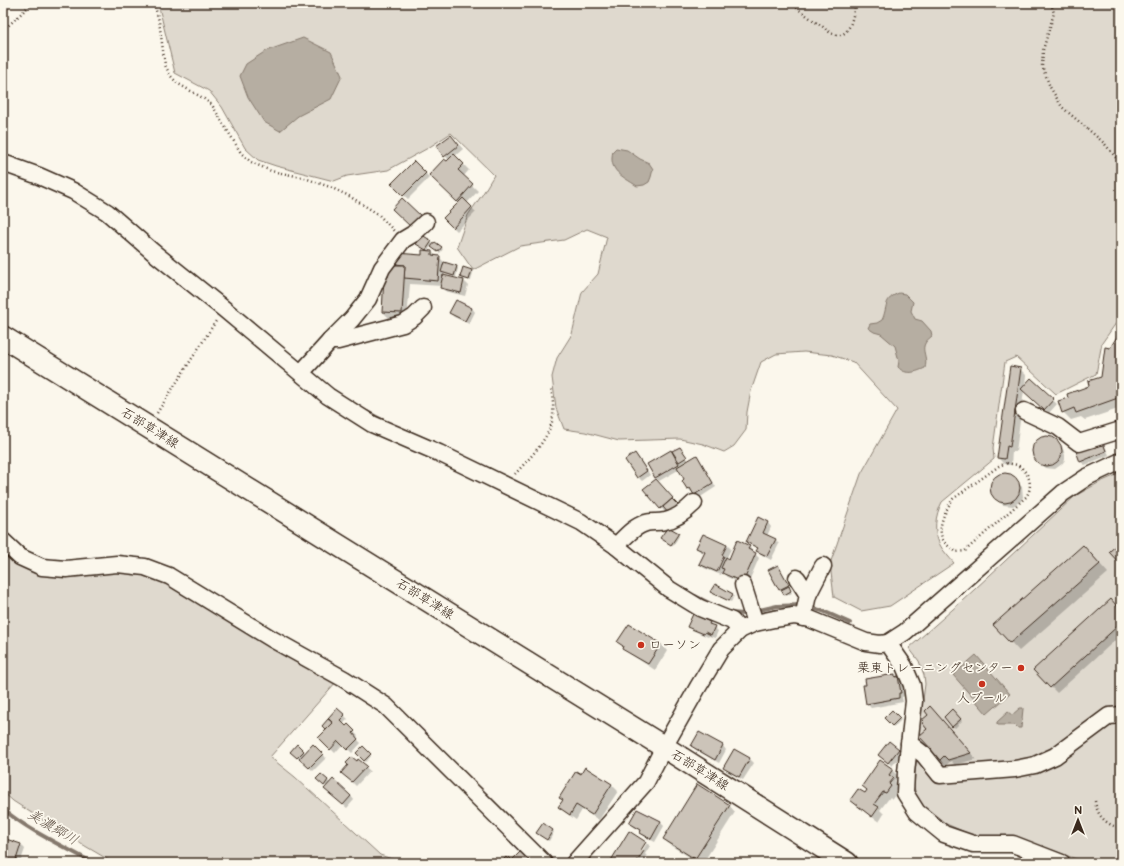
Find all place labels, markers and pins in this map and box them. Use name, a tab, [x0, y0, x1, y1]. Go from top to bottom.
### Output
place label: ローソン	[649, 637, 701, 653]
marker: ローソン	[636, 640, 646, 650]
place label: 栗東トレーニングセンター	[857, 660, 1013, 676]
marker: 栗東トレーニングセンター	[1016, 663, 1026, 673]
marker: 人プール	[977, 679, 987, 689]
place label: 人プール	[957, 690, 1007, 706]

